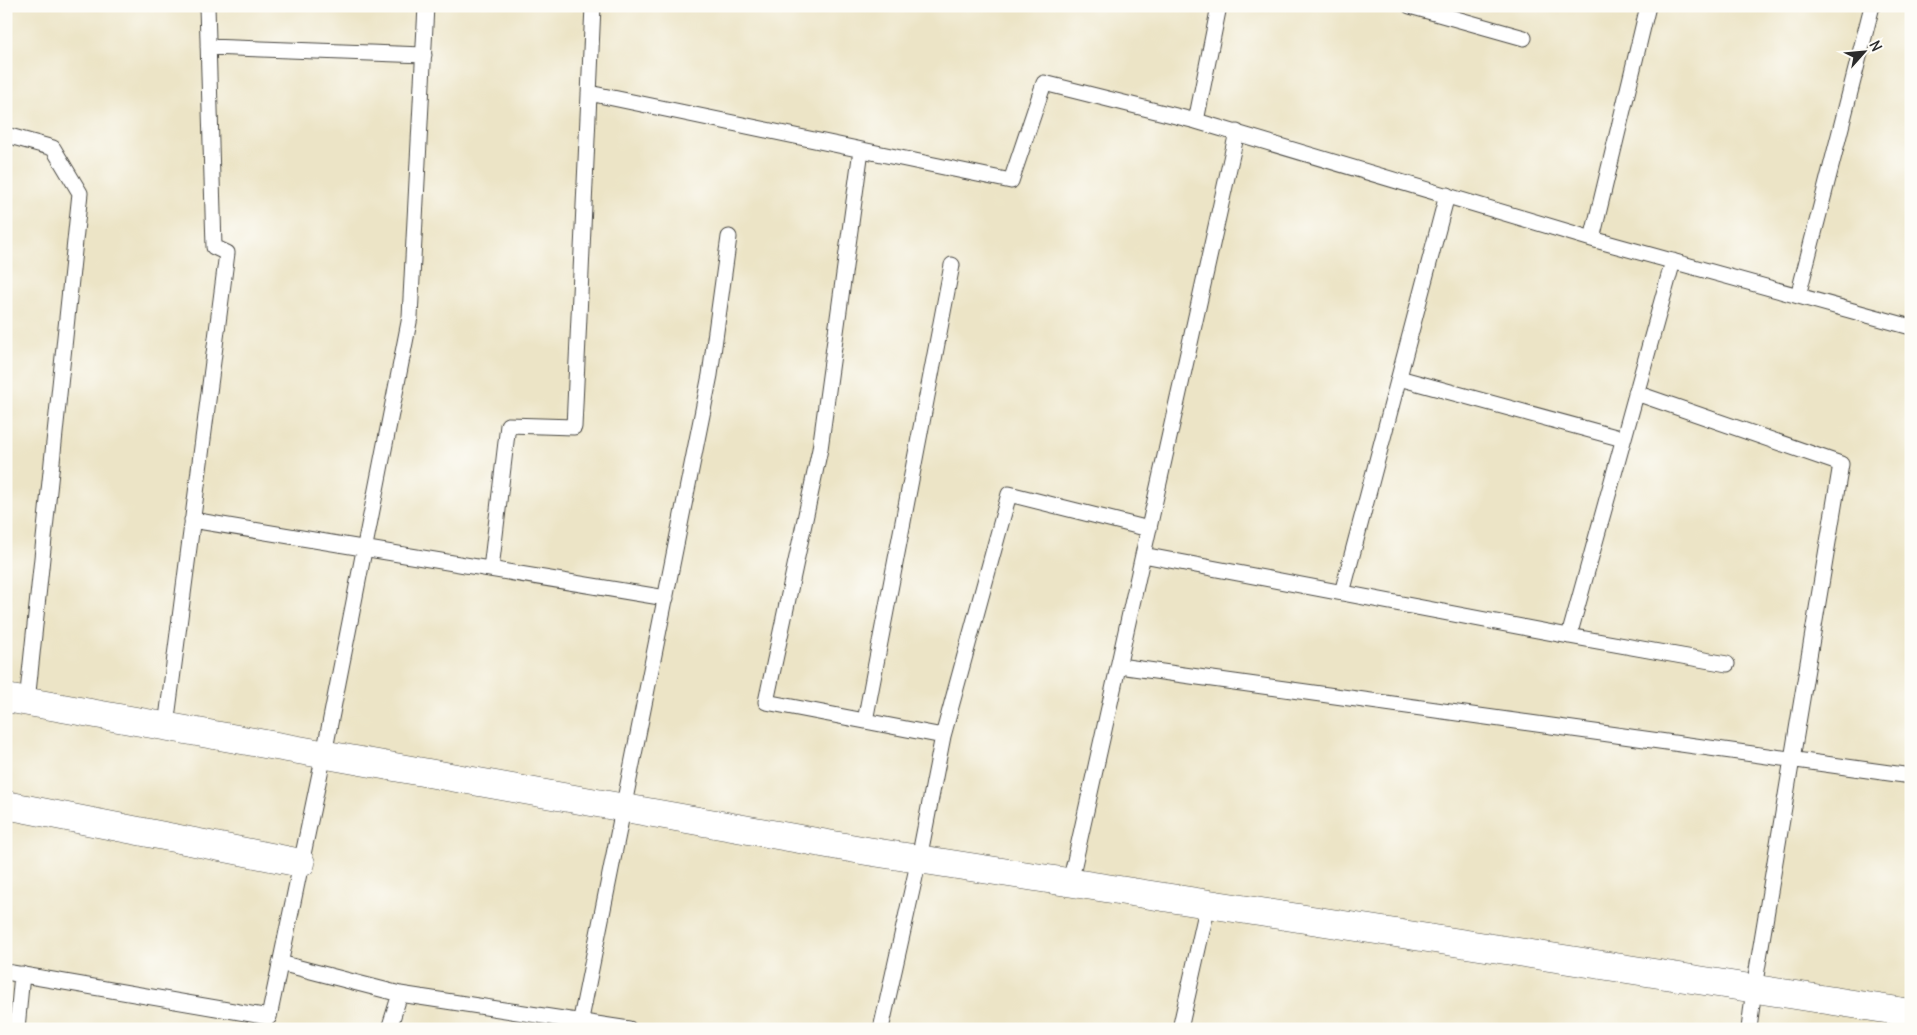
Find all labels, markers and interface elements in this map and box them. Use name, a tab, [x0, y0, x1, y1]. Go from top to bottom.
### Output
north arrow	[1840, 28, 1890, 78]
text: N	[1865, 38, 1886, 54]

